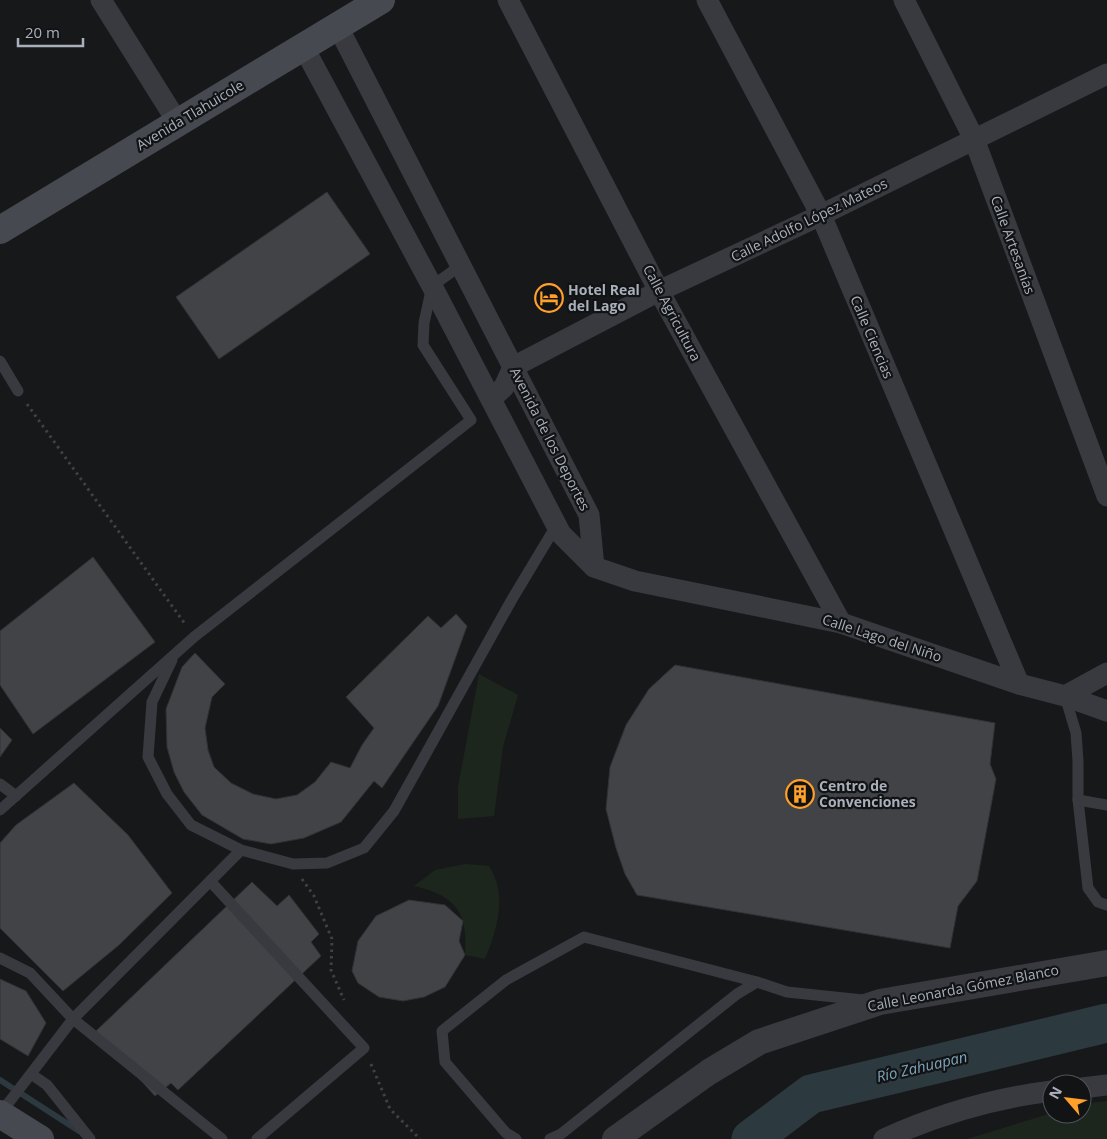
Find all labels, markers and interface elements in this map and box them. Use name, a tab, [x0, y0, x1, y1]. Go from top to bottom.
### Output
scale bar	[18, 15, 82, 47]
text: 20 m	[25, 22, 60, 42]
street label: Avenida Tlahuicole	[133, 75, 247, 154]
street label: Calle Adolfo López Mateos	[727, 173, 891, 266]
street label: Calle Artesanías	[987, 193, 1040, 297]
street label: Calle Agricultura	[639, 261, 706, 364]
place label: Hotel Real del Lago	[568, 280, 640, 315]
hotel icon: Hotel Real del Lago	[534, 283, 564, 313]
street label: Calle Ciencias	[846, 292, 899, 382]
street label: Avenida de los Deportes	[506, 364, 595, 514]
street label: Calle Lago del Niño	[820, 609, 944, 666]
place label: Centro de Convenciones	[819, 776, 916, 811]
building icon: Centro de Convenciones	[785, 779, 815, 809]
street label: Calle Leonarda Gómez Blanco	[866, 960, 1060, 1015]
water label: Río Zahuapan	[874, 1046, 969, 1086]
north arrow	[1042, 1074, 1092, 1124]
text: N	[1044, 1083, 1066, 1102]

